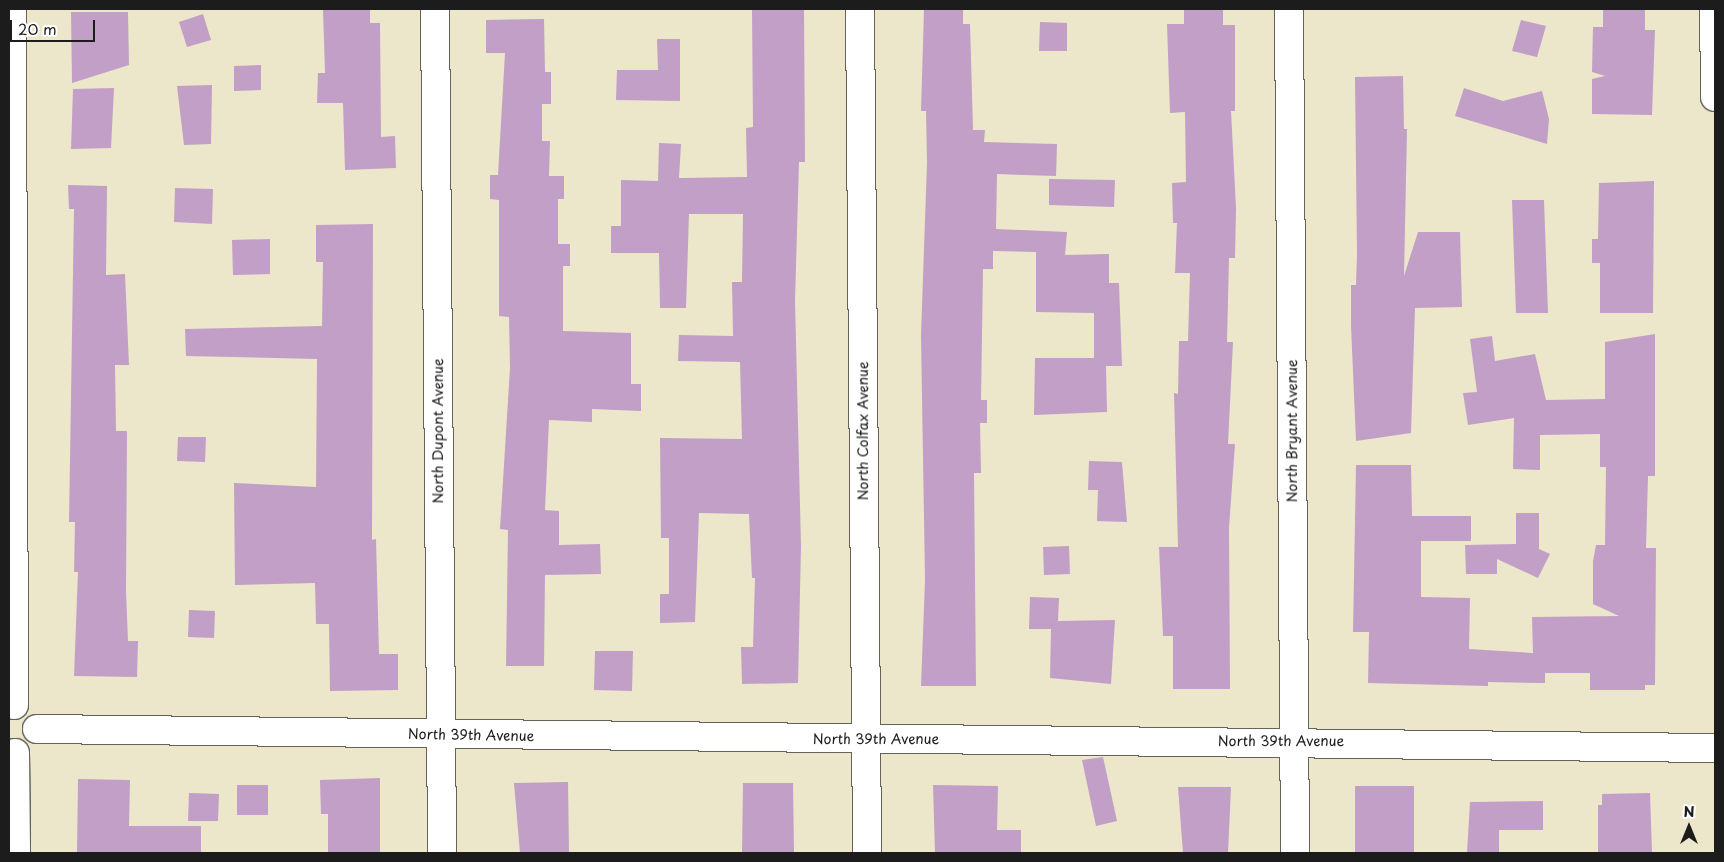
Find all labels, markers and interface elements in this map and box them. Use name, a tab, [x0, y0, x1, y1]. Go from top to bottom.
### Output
scale bar	[12, 10, 98, 42]
text: 20 m	[18, 17, 57, 40]
street label: North Dupont Avenue	[430, 358, 446, 504]
street label: North Bryant Avenue	[1284, 360, 1300, 502]
street label: North Colfax Avenue	[855, 361, 871, 501]
street label: North 39th Avenue	[407, 725, 535, 745]
street label: North 39th Avenue	[813, 731, 939, 747]
street label: North 39th Avenue	[1218, 733, 1344, 749]
text: N	[1683, 801, 1695, 822]
north arrow	[1664, 802, 1714, 852]

